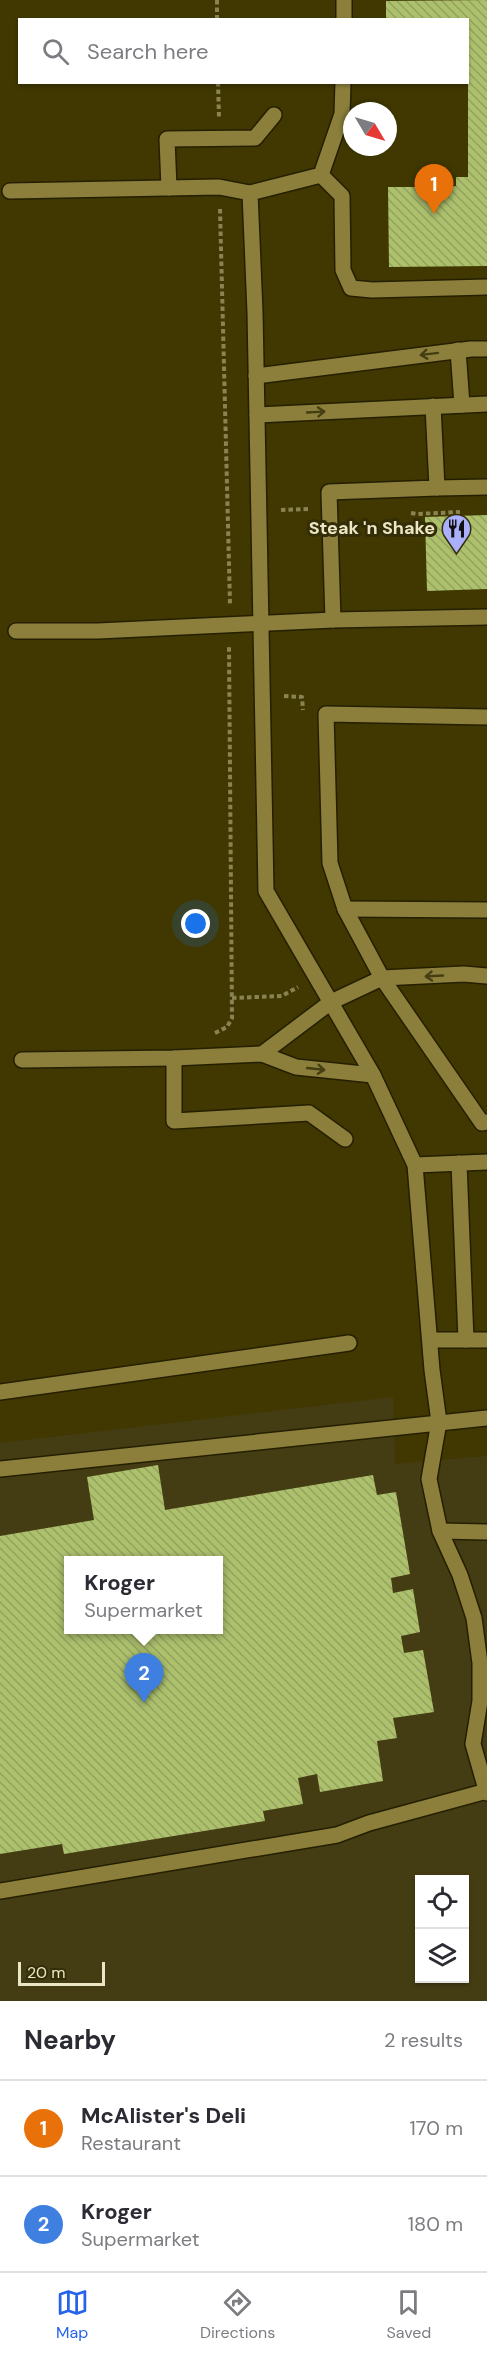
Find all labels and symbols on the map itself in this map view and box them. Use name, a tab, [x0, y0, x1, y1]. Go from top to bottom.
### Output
north arrow	[343, 102, 397, 156]
pin: 1	[414, 164, 454, 214]
one-way arrow	[419, 349, 439, 360]
one-way arrow	[305, 406, 325, 417]
restaurant icon: Steak 'n Shake	[440, 512, 472, 554]
place label: Steak 'n Shake	[309, 516, 435, 540]
your location	[181, 909, 210, 938]
one-way arrow	[425, 970, 445, 981]
one-way arrow	[306, 1064, 326, 1075]
pin: 2	[124, 1654, 164, 1703]
scale bar	[18, 1959, 105, 1986]

